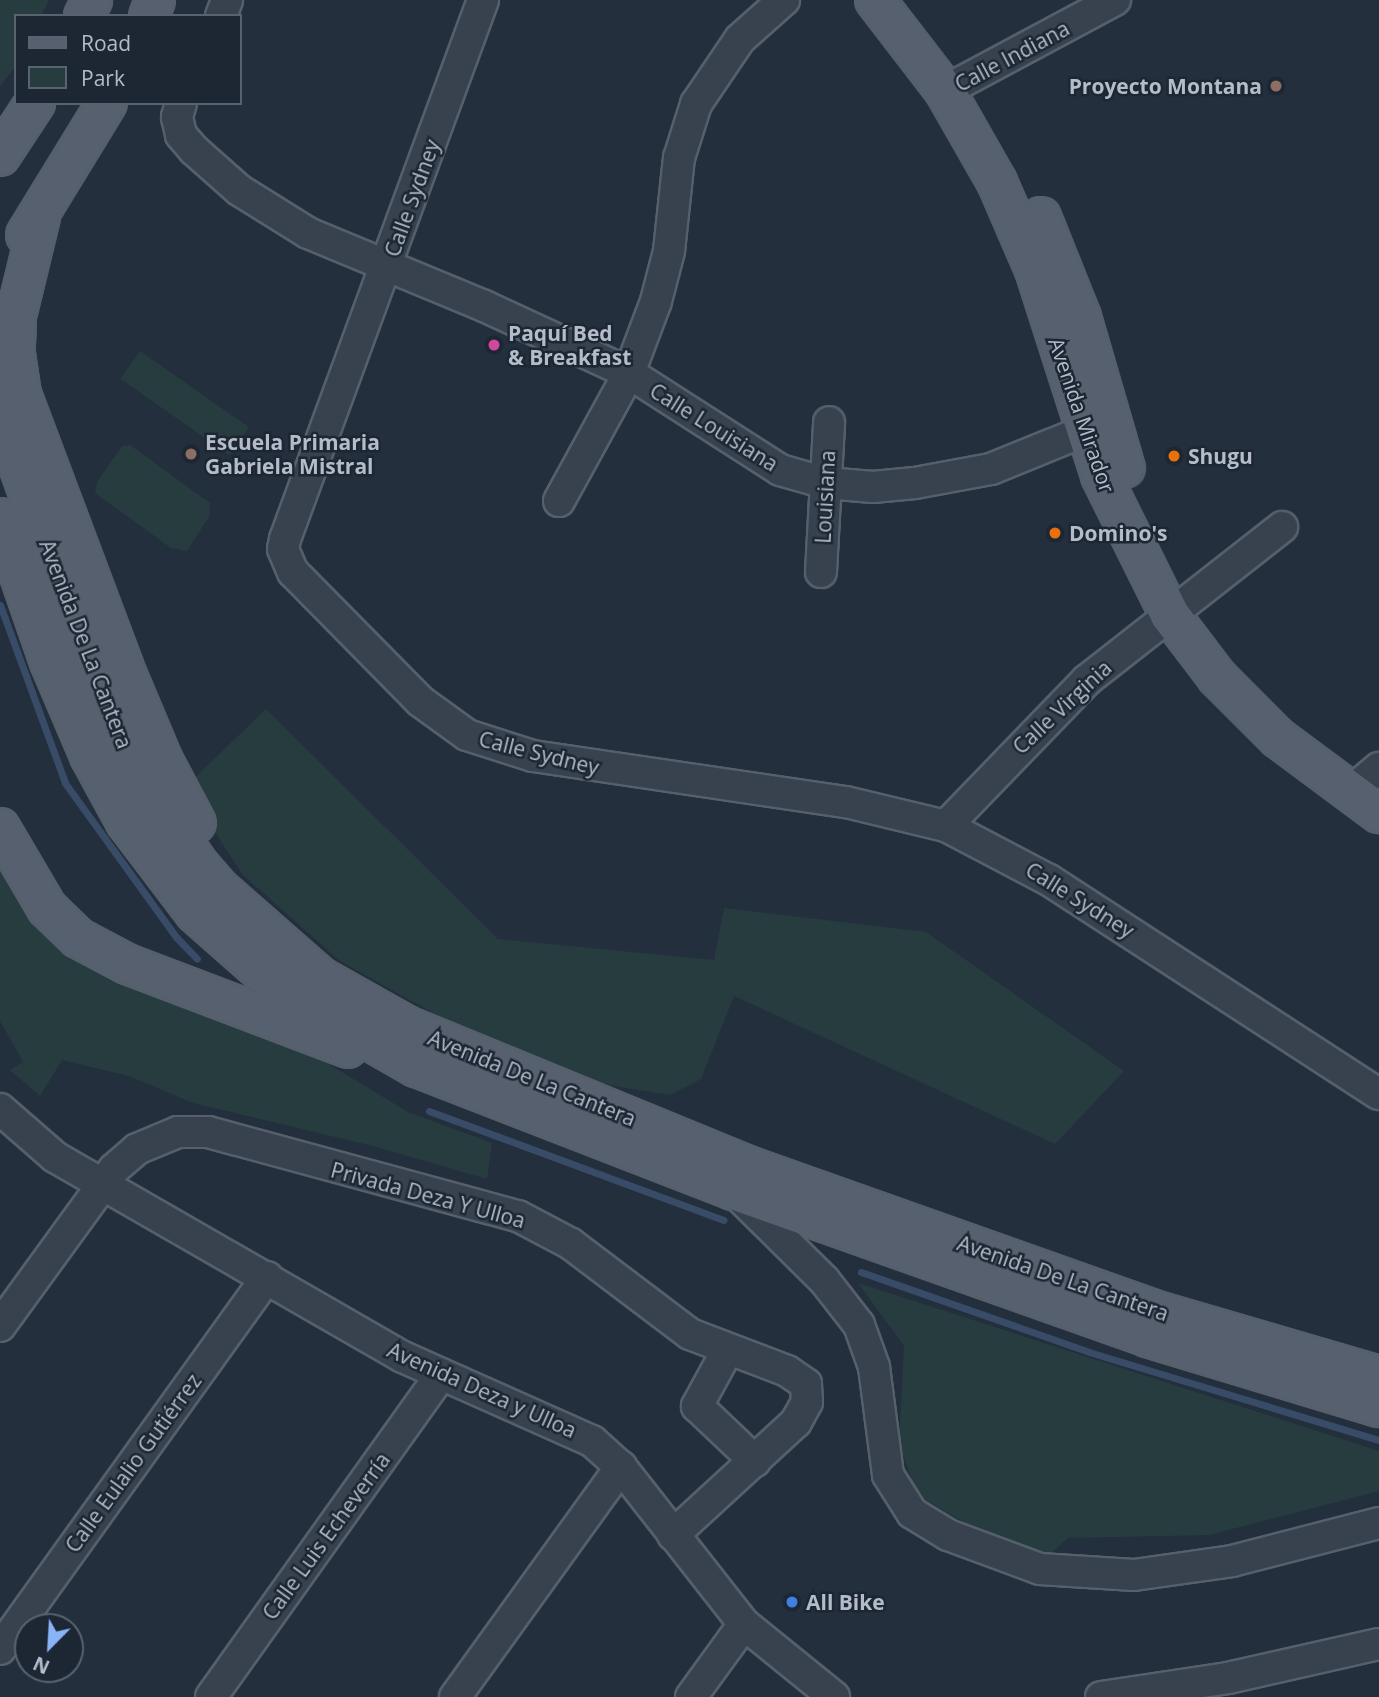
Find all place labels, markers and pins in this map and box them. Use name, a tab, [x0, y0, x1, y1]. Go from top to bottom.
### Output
place label: Proyecto Montana	[1069, 73, 1262, 99]
marker: Proyecto Montana	[1268, 78, 1284, 94]
place label: Paquí Bed & Breakfast	[508, 320, 631, 370]
marker: Paquí Bed & Breakfast	[486, 337, 502, 353]
place label: Escuela Primaria Gabriela Mistral	[205, 429, 380, 479]
place label: Shugu	[1188, 443, 1253, 469]
marker: Escuela Primaria Gabriela Mistral	[183, 446, 199, 462]
marker: Shugu	[1166, 448, 1182, 464]
place label: Domino's	[1069, 520, 1167, 546]
marker: Domino's	[1047, 525, 1063, 541]
place label: All Bike	[806, 1589, 885, 1615]
marker: All Bike	[784, 1594, 800, 1610]

